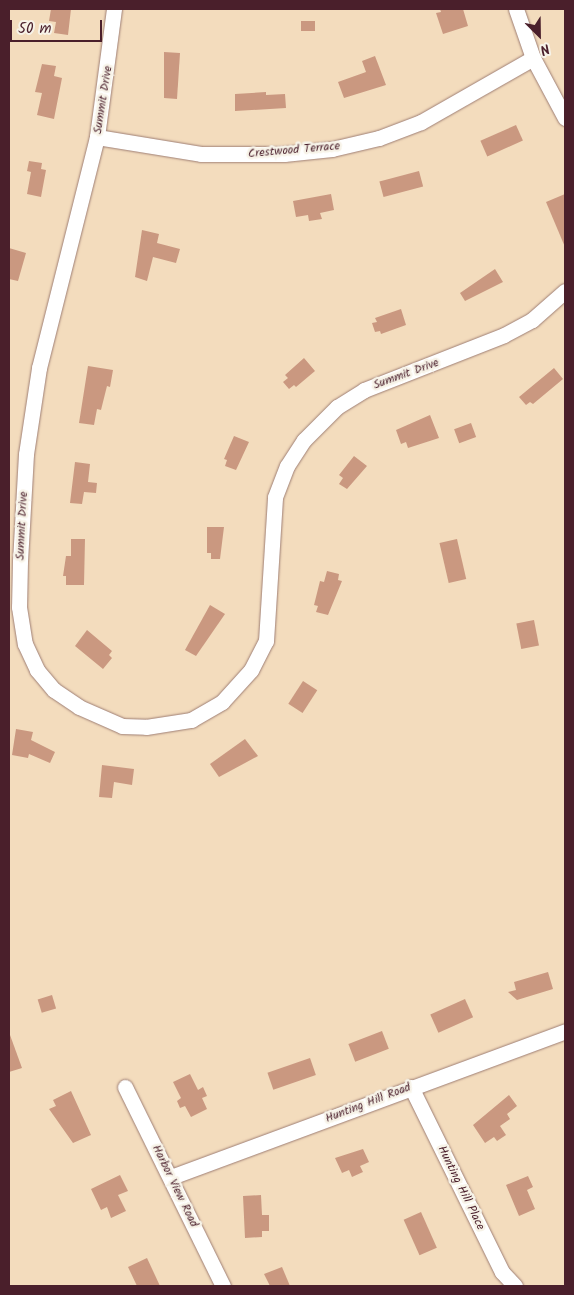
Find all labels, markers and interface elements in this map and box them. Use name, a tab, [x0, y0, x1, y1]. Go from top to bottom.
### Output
scale bar	[12, 10, 105, 42]
north arrow	[514, 10, 564, 60]
text: 50 m	[18, 17, 52, 41]
text: N	[536, 37, 553, 61]
street label: Summit Drive	[91, 65, 115, 135]
street label: Crestwood Terrace	[247, 139, 341, 161]
street label: Summit Drive	[371, 356, 441, 392]
street label: Summit Drive	[13, 491, 31, 561]
street label: Hunting Hill Road	[323, 1080, 413, 1126]
street label: Harbor View Road	[149, 1143, 201, 1229]
street label: Hunting Hill Place	[434, 1143, 488, 1233]

